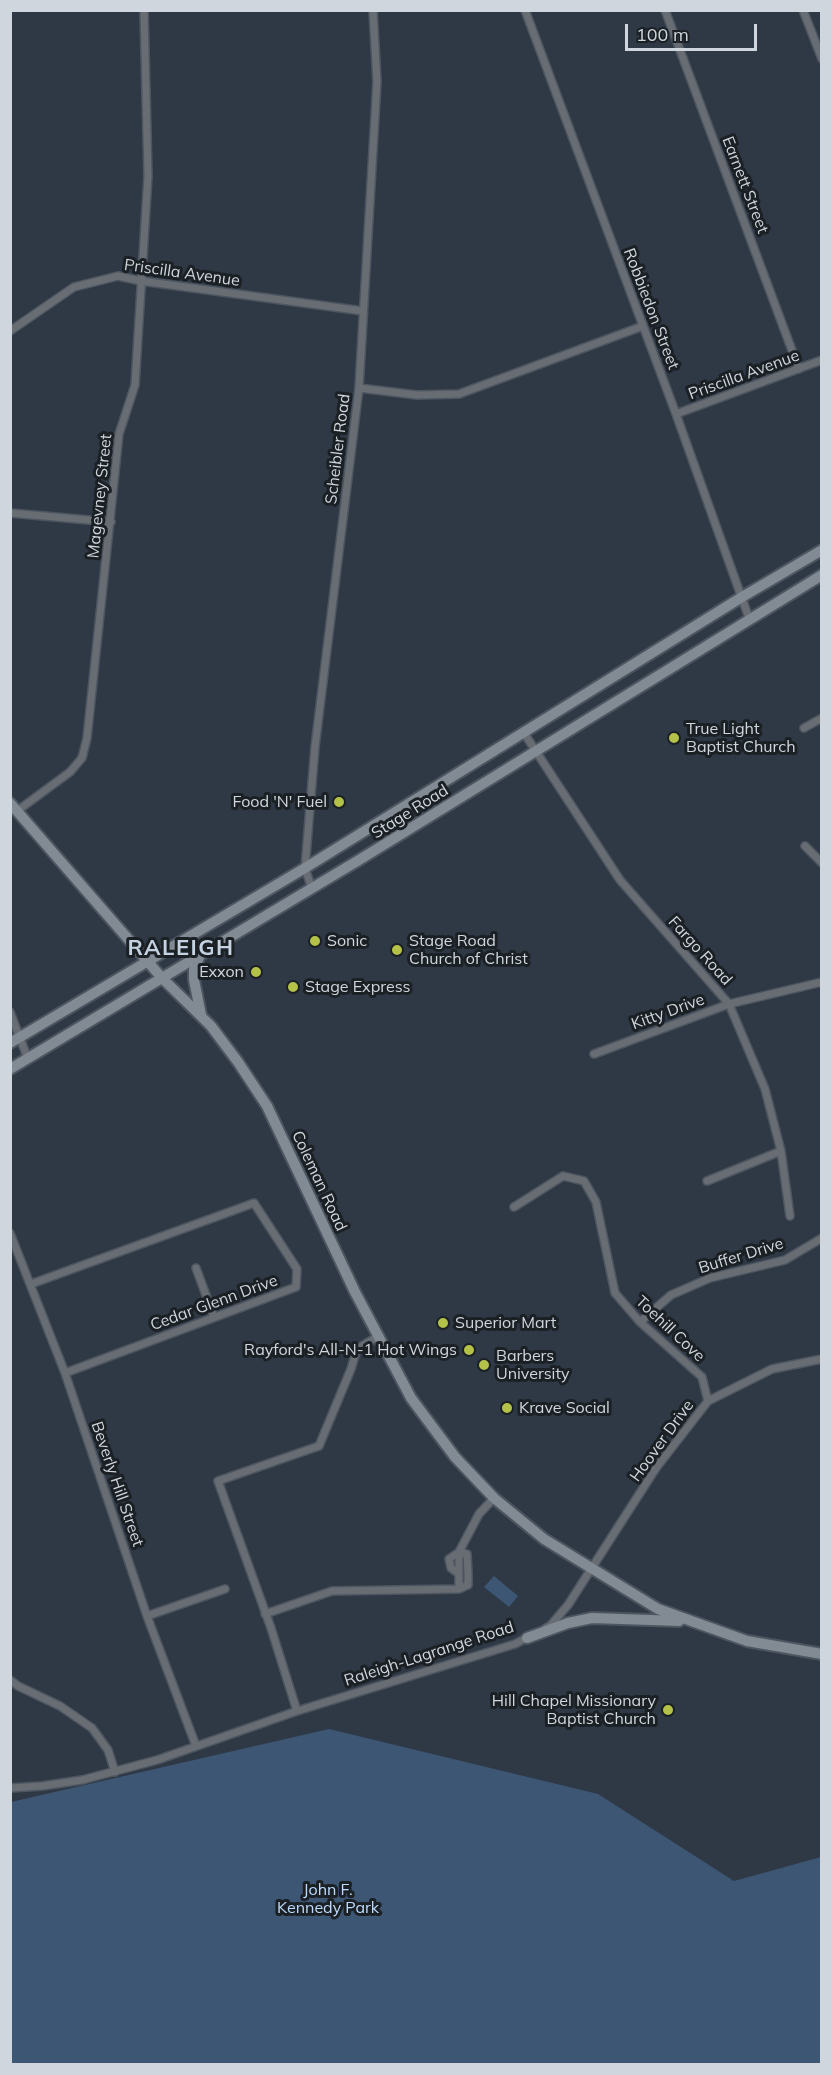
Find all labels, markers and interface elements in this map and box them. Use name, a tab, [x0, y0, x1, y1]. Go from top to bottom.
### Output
scale bar	[628, 12, 760, 50]
text: 100 m	[636, 23, 689, 46]
street label: Earnett Street	[718, 134, 772, 236]
street label: Robbiedon Street	[619, 246, 683, 372]
street label: Priscilla Avenue	[123, 255, 241, 291]
street label: Priscilla Avenue	[686, 346, 802, 404]
street label: Scheibler Road	[322, 393, 354, 505]
street label: Magevney Street	[84, 433, 116, 559]
place label: True Light Baptist Church	[686, 719, 796, 757]
marker: True Light Baptist Church	[667, 731, 681, 745]
street label: Stage Road	[368, 781, 452, 843]
place label: Food 'N' Fuel	[233, 792, 327, 812]
marker: Food 'N' Fuel	[332, 795, 346, 809]
street label: Fargo Road	[664, 913, 736, 989]
place label: Sonic	[327, 931, 367, 951]
place label: Stage Road Church of Christ	[409, 931, 528, 969]
marker: Sonic	[308, 934, 322, 948]
district label: RALEIGH	[127, 935, 235, 961]
marker: Stage Road Church of Christ	[390, 943, 404, 957]
place label: Exxon	[199, 962, 244, 982]
marker: Exxon	[249, 965, 263, 979]
place label: Stage Express	[305, 977, 411, 997]
marker: Stage Express	[286, 980, 300, 994]
street label: Kitty Drive	[629, 990, 707, 1034]
street label: Coleman Road	[287, 1128, 351, 1234]
street label: Buffer Drive	[696, 1234, 786, 1278]
street label: Cedar Glenn Drive	[148, 1271, 280, 1335]
street label: Toehill Cove	[631, 1292, 709, 1366]
place label: Superior Mart	[455, 1313, 556, 1333]
marker: Superior Mart	[436, 1316, 450, 1330]
place label: Rayford's All-N-1 Hot Wings	[244, 1340, 457, 1360]
marker: Rayford's All-N-1 Hot Wings	[462, 1343, 476, 1357]
place label: Barbers University	[496, 1346, 570, 1384]
marker: Barbers University	[477, 1358, 491, 1372]
street label: Hoover Drive	[626, 1396, 698, 1486]
place label: Krave Social	[519, 1398, 610, 1418]
marker: Krave Social	[500, 1401, 514, 1415]
street label: Beverly Hill Street	[87, 1419, 147, 1549]
street label: Raleigh-Lagrange Road	[342, 1617, 516, 1691]
place label: Hill Chapel Missionary Baptist Church	[492, 1691, 656, 1729]
marker: Hill Chapel Missionary Baptist Church	[661, 1703, 675, 1717]
park label: John F. Kennedy Park	[277, 1880, 379, 1918]

